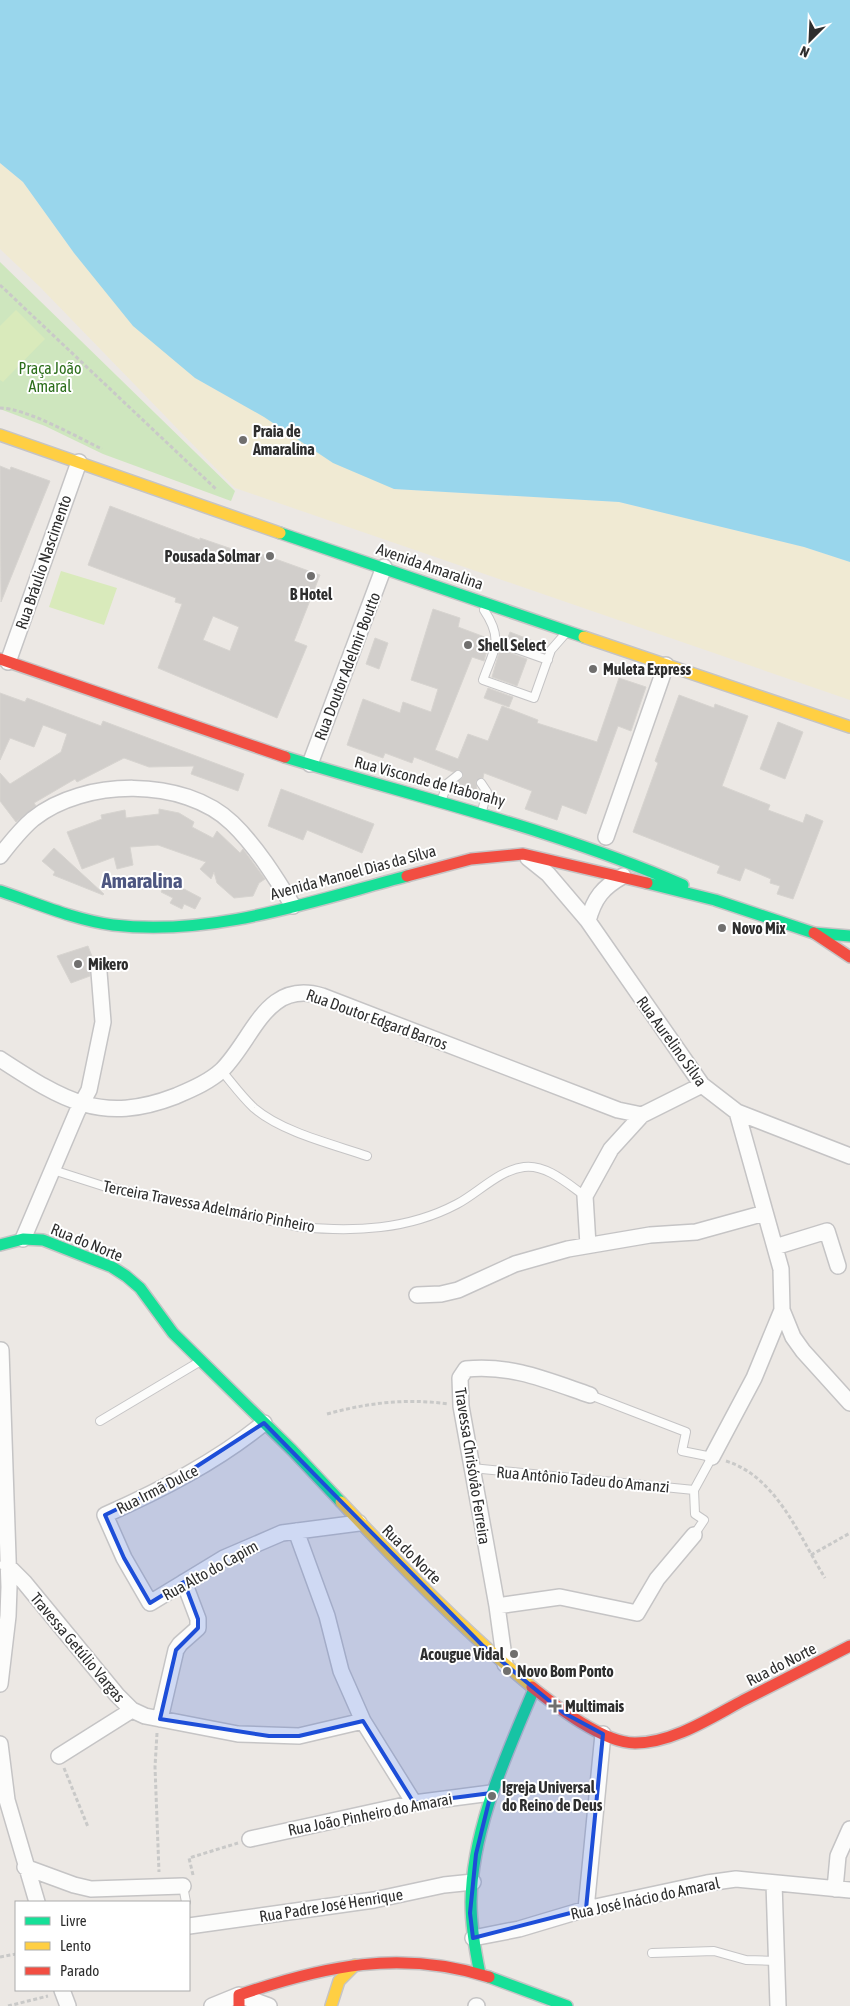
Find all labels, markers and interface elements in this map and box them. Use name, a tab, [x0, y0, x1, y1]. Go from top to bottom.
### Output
north arrow	[785, 15, 835, 65]
text: N	[798, 43, 812, 61]
park label: Praça João Amaral	[19, 359, 81, 395]
place label: Praia de Amaralina	[252, 422, 315, 458]
marker: Praia de Amaralina	[237, 434, 249, 446]
street label: Rua Bráulio Nascimento	[12, 493, 74, 631]
street label: Avenida Amaralina	[374, 539, 486, 593]
place label: Pousada Solmar	[165, 547, 260, 565]
marker: Pousada Solmar	[264, 550, 276, 562]
marker: B Hotel	[305, 570, 317, 582]
place label: B Hotel	[290, 585, 333, 603]
street label: Rua Doutor Adelmir Boutto	[310, 590, 384, 742]
place label: Shell Select	[478, 636, 547, 654]
marker: Shell Select	[462, 639, 474, 651]
place label: Muleta Express	[603, 660, 692, 678]
marker: Muleta Express	[587, 663, 599, 675]
street label: Rua Visconde de Itaborahy	[352, 752, 508, 811]
street label: Avenida Manoel Dias da Silva	[268, 841, 438, 903]
district label: Amaralina	[100, 868, 183, 892]
place label: Novo Mix	[732, 919, 786, 937]
marker: Novo Mix	[716, 922, 728, 934]
place label: Mikero	[88, 955, 129, 973]
marker: Mikero	[72, 958, 84, 970]
street label: Rua Doutor Edgard Barros	[304, 985, 450, 1054]
street label: Rua Aurelino Silva	[633, 993, 711, 1089]
street label: Terceira Travessa Adelmário Pinheiro	[102, 1177, 316, 1235]
street label: Rua do Norte	[48, 1219, 126, 1265]
street label: Travessa Chrisóvâo Ferreira	[452, 1387, 494, 1545]
street label: Rua Irmã Dulce	[113, 1461, 201, 1517]
street label: Rua Antônio Tadeu do Amanzi	[496, 1462, 670, 1496]
street label: Rua do Norte	[379, 1521, 445, 1587]
street label: Rua Alto do Capim	[159, 1536, 261, 1605]
street label: Travessa Getúlio Vargas	[26, 1589, 129, 1706]
street label: Rua do Norte	[743, 1639, 819, 1689]
place label: Acougue Vidal	[419, 1645, 505, 1663]
marker: Acougue Vidal	[508, 1648, 520, 1660]
place label: Novo Bom Ponto	[517, 1662, 614, 1680]
marker: Novo Bom Ponto	[501, 1665, 513, 1677]
place label: Multimais	[565, 1697, 625, 1715]
marker: Multimais	[549, 1700, 561, 1712]
place label: Igreja Universal do Reino de Deus	[502, 1778, 603, 1814]
street label: Rua João Pinheiro do Amarai	[286, 1789, 454, 1839]
marker: Igreja Universal do Reino de Deus	[486, 1790, 498, 1802]
street label: Rua José Inácio do Amaral	[569, 1873, 722, 1923]
street label: Rua Padre José Henrique	[258, 1885, 404, 1926]
legend	[15, 1901, 190, 1991]
text: Livre	[60, 1912, 87, 1929]
text: Lento	[60, 1937, 91, 1954]
text: Parado	[60, 1962, 99, 1979]

